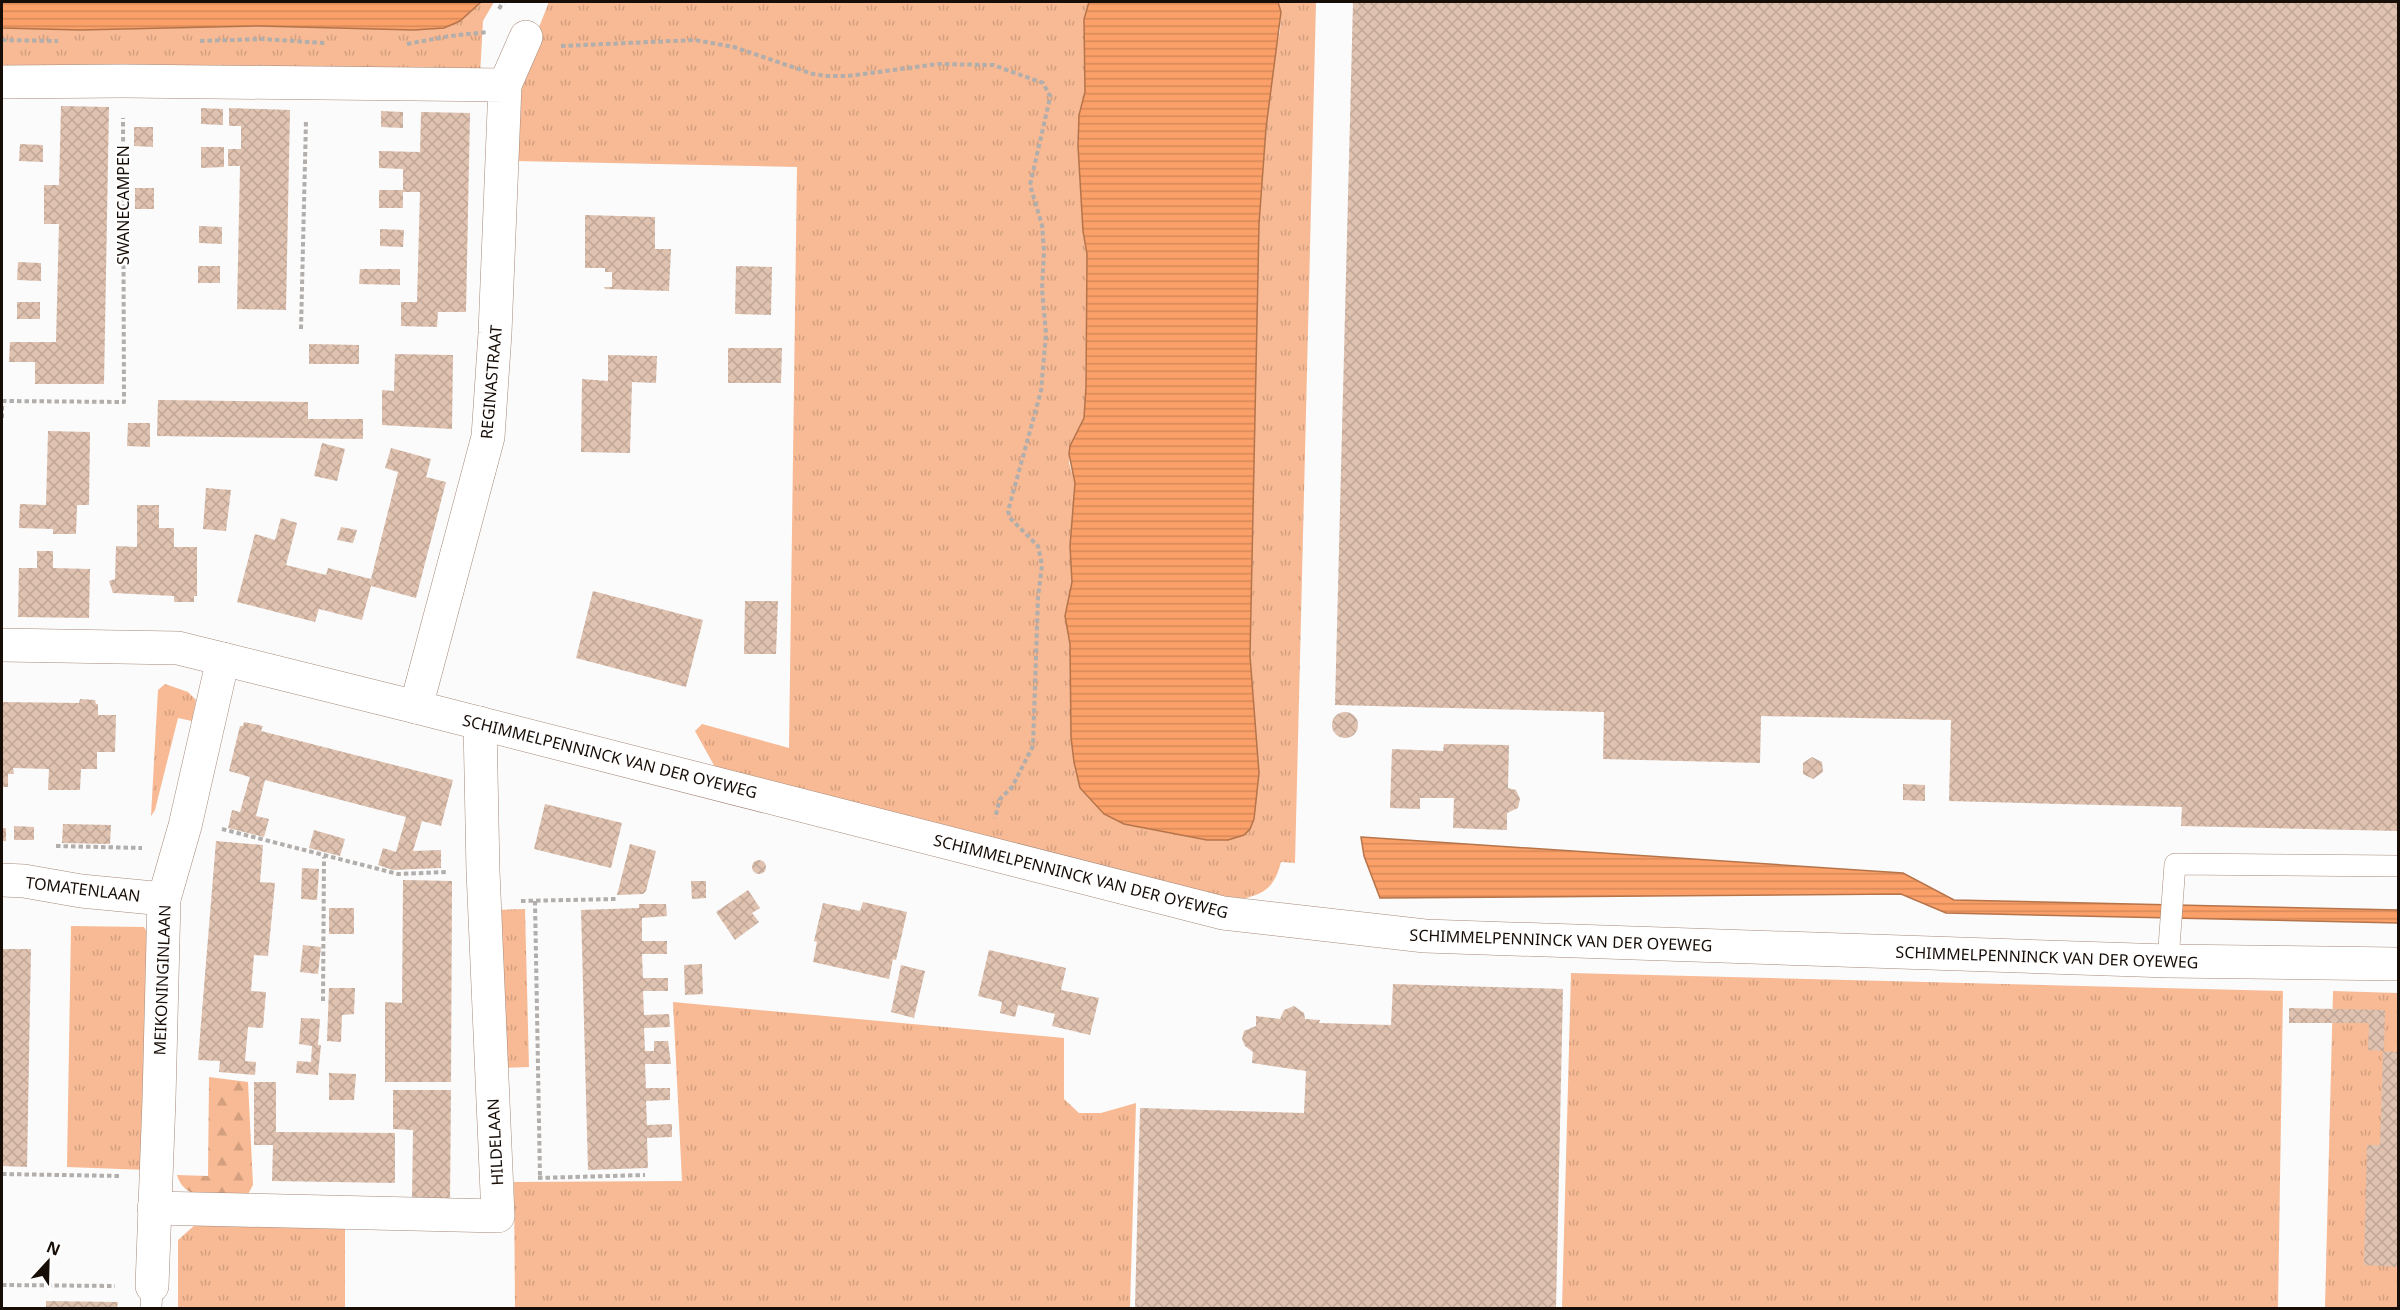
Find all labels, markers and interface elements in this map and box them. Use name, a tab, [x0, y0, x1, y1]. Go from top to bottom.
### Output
street label: SWANECAMPEN	[112, 145, 134, 265]
street label: REGINASTRAAT	[475, 324, 507, 440]
street label: SCHIMMELPENNINCK VAN DER OYEWEG	[460, 709, 760, 803]
street label: SCHIMMELPENNINCK VAN DER OYEWEG	[931, 829, 1231, 923]
street label: TOMATENLAAN	[24, 871, 142, 907]
street label: MEIKONINGINLAAN	[148, 904, 176, 1056]
street label: SCHIMMELPENNINCK VAN DER OYEWEG	[1409, 924, 1713, 956]
street label: SCHIMMELPENNINCK VAN DER OYEWEG	[1895, 941, 2199, 973]
street label: HILDELAAN	[482, 1098, 508, 1186]
north arrow	[18, 1232, 78, 1292]
text: N	[43, 1235, 64, 1261]

